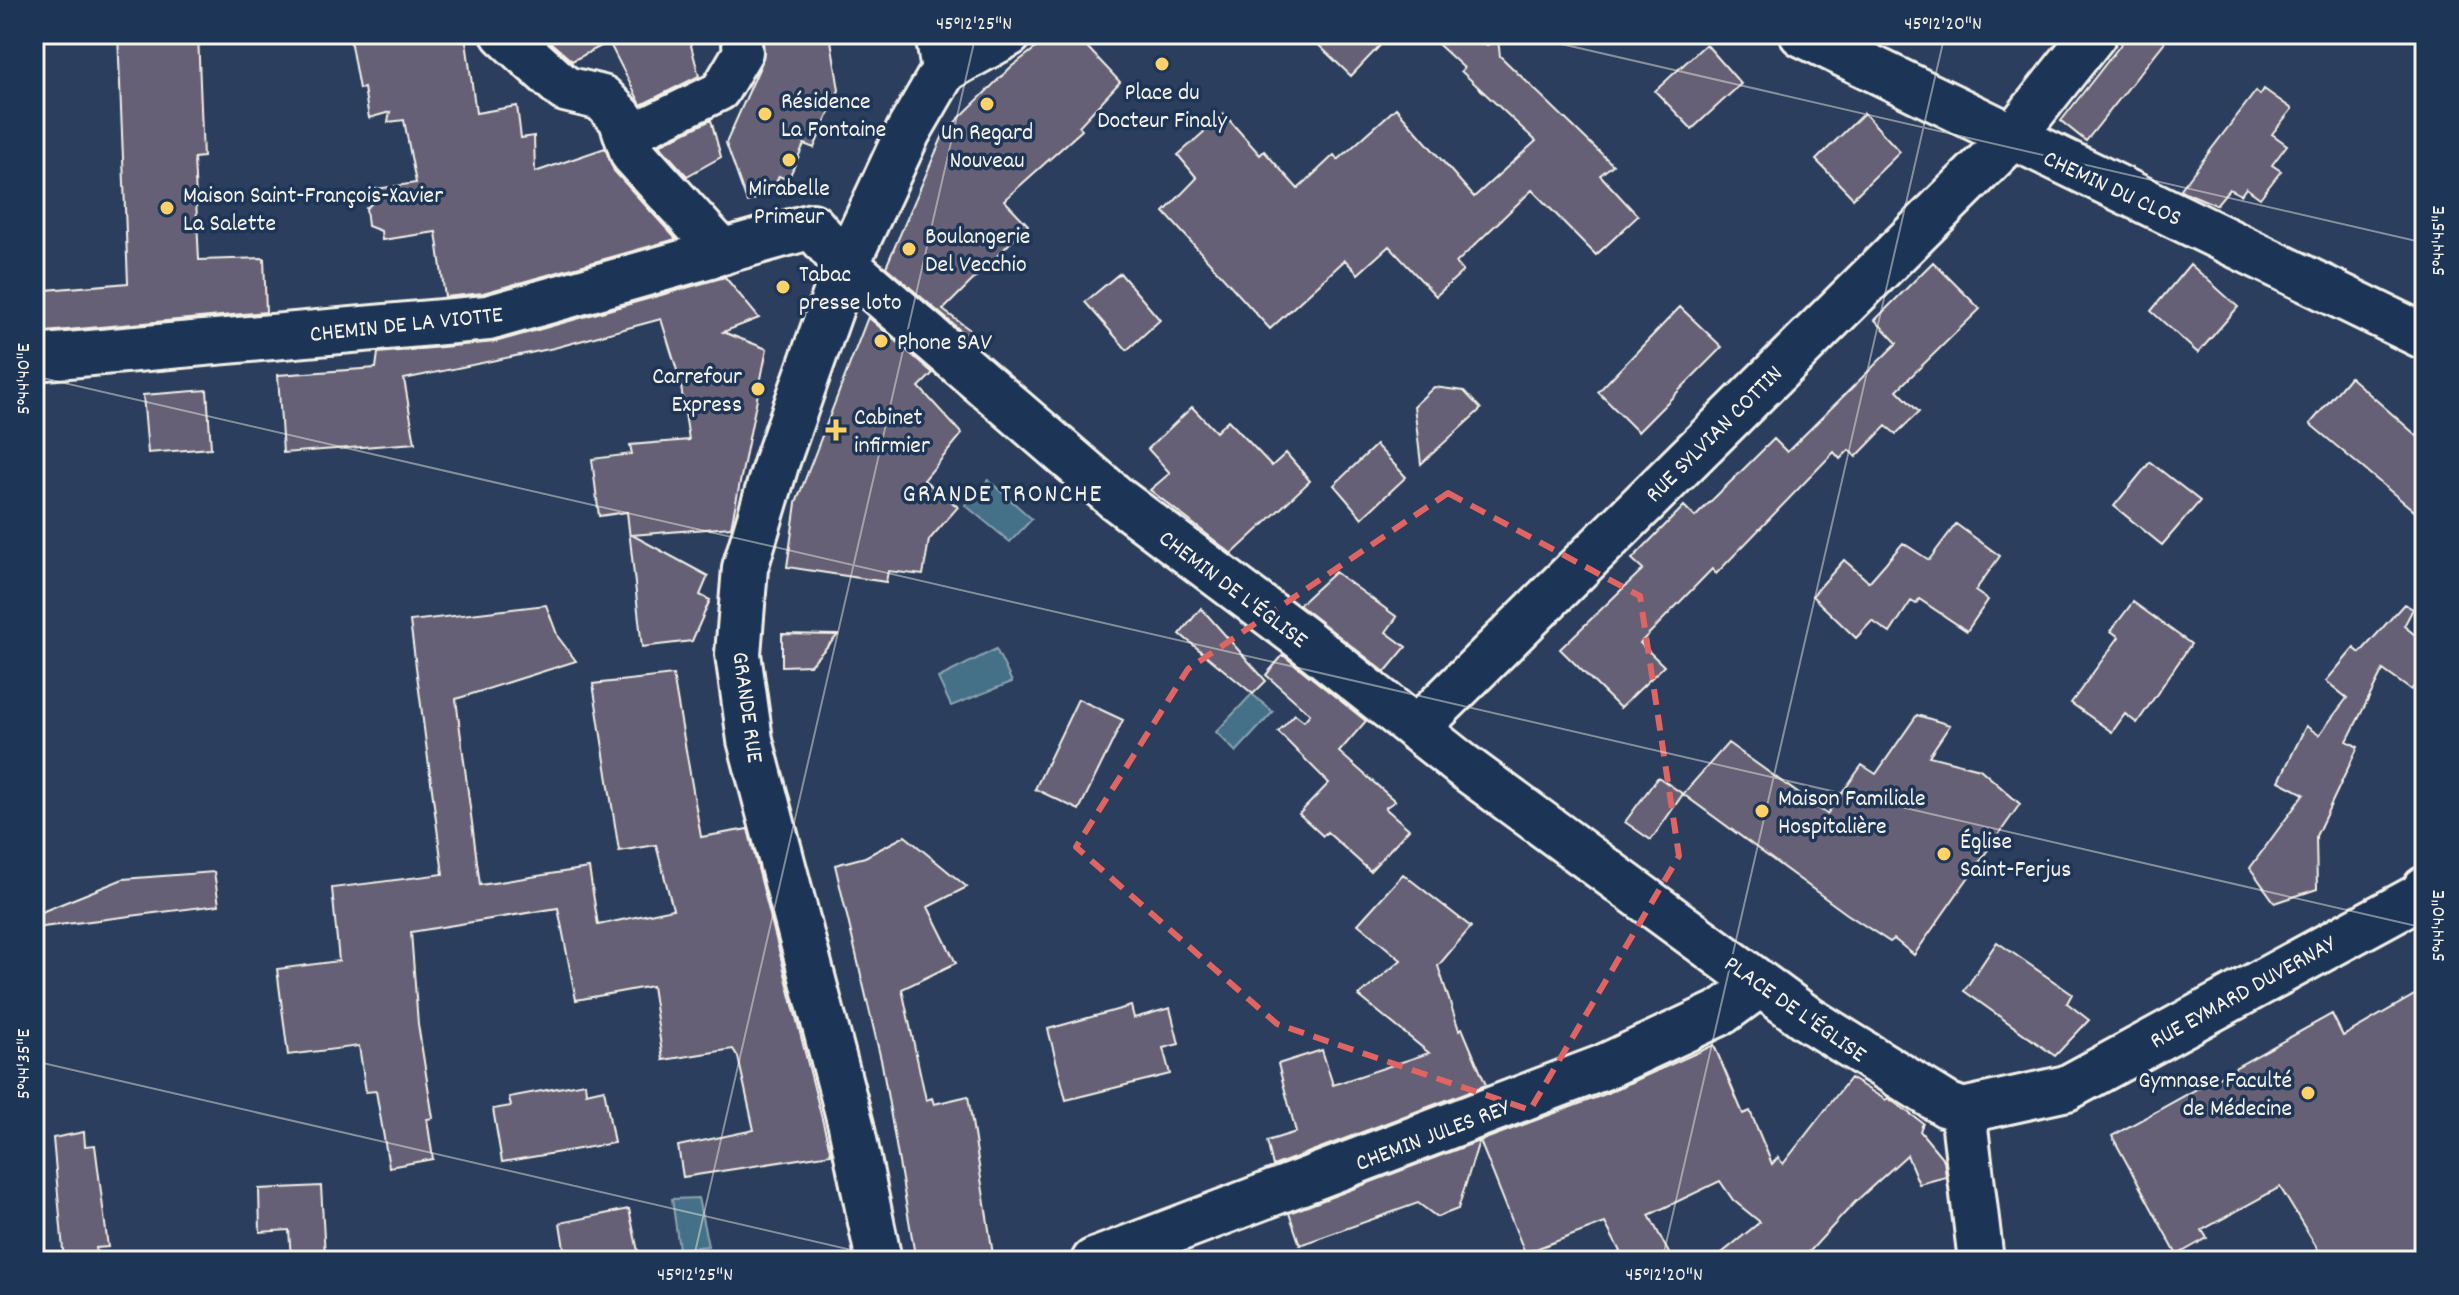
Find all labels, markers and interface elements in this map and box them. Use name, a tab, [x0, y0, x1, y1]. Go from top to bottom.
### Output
text: 45°12'25"N	[936, 11, 1012, 39]
text: 45°12'20"N	[1904, 11, 1982, 39]
marker: Place du Docteur Finaly	[1153, 55, 1171, 73]
place label: Place du Docteur Finaly	[1097, 77, 1228, 139]
place label: Résidence La Fontaine	[781, 86, 886, 148]
marker: Un Regard Nouveau	[978, 95, 996, 113]
marker: Résidence La Fontaine	[756, 105, 774, 123]
place label: Un Regard Nouveau	[941, 117, 1033, 179]
street label: CHEMIN DU CLOS	[2037, 143, 2187, 237]
marker: Mirabelle Primeur	[780, 151, 798, 169]
place label: Mirabelle Primeur	[748, 173, 830, 235]
place label: Maison Saint-François-Xavier La Salette	[183, 180, 443, 242]
marker: Maison Saint-François-Xavier La Salette	[158, 199, 176, 217]
text: 5°44'45"E	[2426, 206, 2454, 276]
place label: Boulangerie Del Vecchio	[925, 221, 1030, 283]
marker: Boulangerie Del Vecchio	[900, 240, 918, 258]
place label: Tabac presse loto	[799, 259, 902, 321]
marker: Tabac presse loto	[774, 278, 792, 296]
street label: CHEMIN DE LA VIOTTE	[308, 299, 505, 353]
place label: Phone SAV	[897, 327, 992, 361]
marker: Phone SAV	[872, 332, 890, 350]
text: 5°44'40"E	[11, 343, 39, 415]
street label: RUE SYLVIAN COTTIN	[1639, 359, 1792, 512]
place label: Carrefour Express	[652, 361, 742, 423]
marker: Carrefour Express	[749, 380, 767, 398]
place label: Cabinet infirmier	[854, 402, 930, 464]
marker: Cabinet infirmier	[825, 419, 847, 441]
district label: GRANDE TRONCHE	[903, 477, 1103, 514]
street label: CHEMIN DE L'ÉGLISE	[1150, 523, 1314, 658]
street label: GRANDE RUE	[721, 650, 771, 765]
place label: Maison Familiale Hospitalière	[1778, 783, 1926, 845]
marker: Maison Familiale Hospitalière	[1753, 802, 1771, 820]
place label: Église Saint-Ferjus	[1960, 826, 2071, 888]
marker: Église Saint-Ferjus	[1935, 845, 1953, 863]
text: 5°44'40"E	[2426, 890, 2454, 962]
street label: RUE EYMARD DUVERNAY	[2144, 928, 2344, 1059]
street label: PLACE DE L'ÉGLISE	[1716, 949, 1873, 1072]
text: 5°44'35"E	[11, 1029, 39, 1099]
place label: Gymnase Faculté de Médecine	[2138, 1065, 2292, 1127]
marker: Gymnase Faculté de Médecine	[2299, 1084, 2317, 1102]
street label: CHEMIN JULES REY	[1351, 1091, 1516, 1182]
text: 45°12'25"N	[657, 1262, 733, 1290]
text: 45°12'20"N	[1625, 1262, 1703, 1290]

